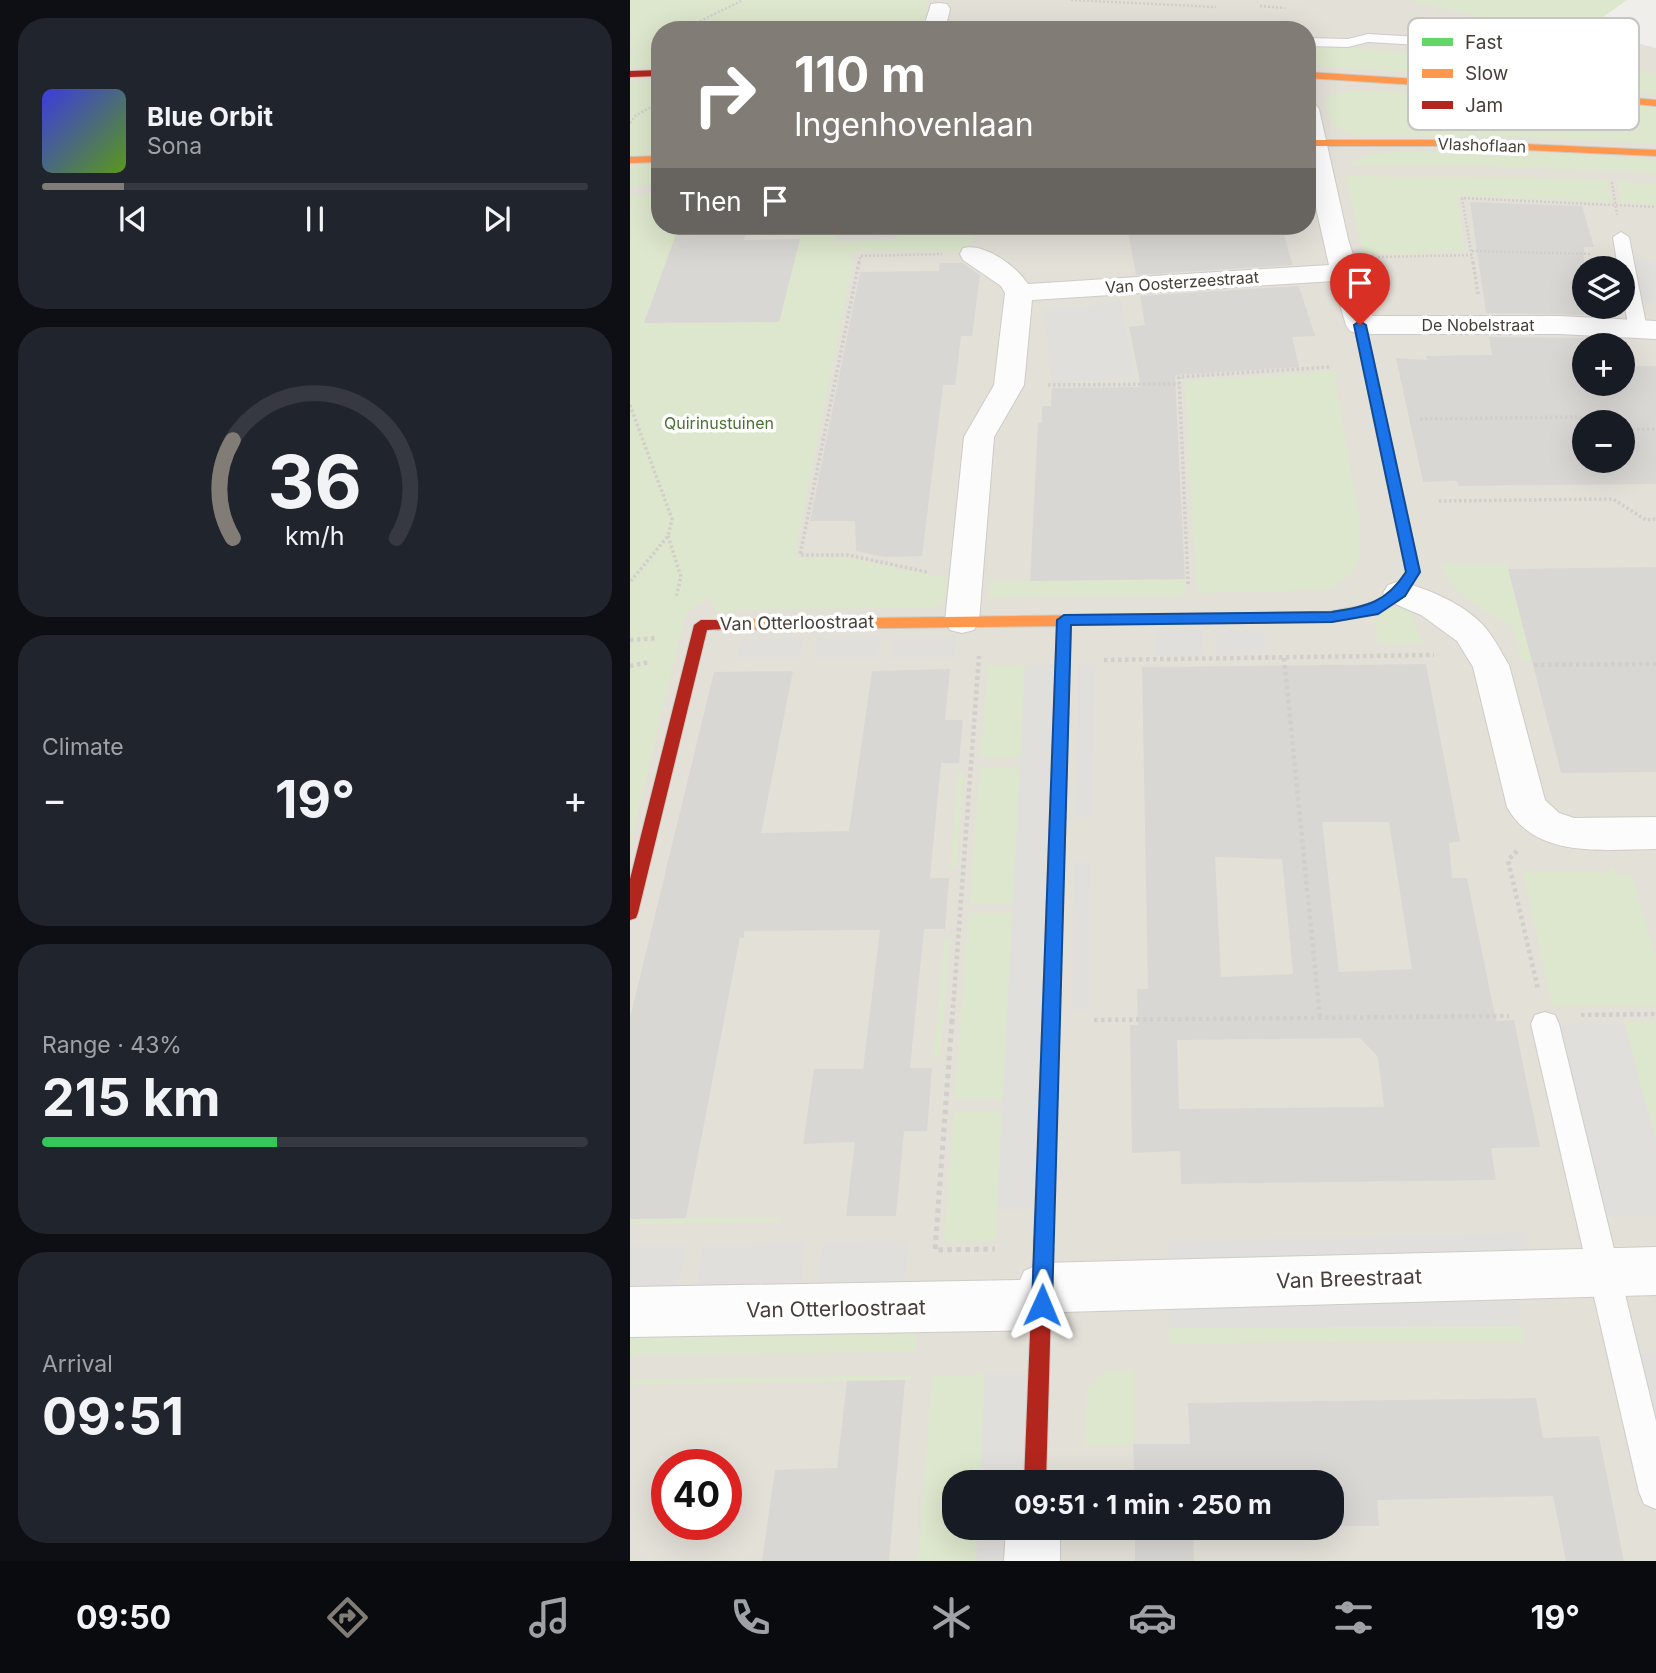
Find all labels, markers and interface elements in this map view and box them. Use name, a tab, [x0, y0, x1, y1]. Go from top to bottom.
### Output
legend	[1408, 18, 1639, 130]
text: Fast	[1465, 31, 1503, 54]
text: 110 m	[794, 45, 926, 104]
icon: right	[679, 49, 770, 140]
text: Slow	[1465, 62, 1508, 85]
text: Jam	[1465, 94, 1503, 117]
text: Blue Orbit	[147, 101, 273, 132]
text: Ingenhovenlaan	[794, 105, 1034, 144]
text: Sona	[147, 132, 202, 160]
street label: Vlashoflaan	[1437, 133, 1527, 157]
icon: arrive	[756, 182, 794, 220]
text: Then	[679, 186, 742, 217]
icon: previous	[114, 200, 152, 238]
icon: pause	[296, 200, 334, 238]
icon: next	[478, 200, 516, 238]
pin	[1330, 253, 1390, 325]
map controls	[1572, 256, 1635, 473]
button: layers	[1572, 256, 1635, 319]
icon: arrive	[1341, 264, 1379, 302]
street label: Van Oosterzeestraat	[1104, 267, 1260, 297]
street label: De Nobelstraat	[1422, 315, 1534, 335]
button: +	[1572, 333, 1635, 396]
button: −	[1572, 410, 1635, 473]
park label: Quirinustuinen	[664, 413, 774, 433]
text: 36	[268, 437, 362, 526]
text: km/h	[285, 521, 345, 551]
street label: Van Otterloostraat	[720, 611, 874, 634]
text: Climate	[42, 733, 124, 761]
text: 19°	[275, 768, 355, 831]
text: −	[42, 776, 67, 822]
text: +	[563, 776, 588, 822]
text: Range · 43%	[42, 1031, 182, 1059]
text: 215 km	[42, 1066, 220, 1129]
street label: Van Breestraat	[1276, 1263, 1422, 1294]
position arrow	[1005, 1268, 1079, 1342]
street label: Van Otterloostraat	[746, 1294, 926, 1323]
text: Arrival	[42, 1350, 113, 1378]
text: 09:51	[42, 1385, 184, 1448]
speed limit sign: 40	[651, 1449, 742, 1540]
text: 09:51 · 1 min · 250 m	[1014, 1489, 1272, 1520]
icon: directions	[323, 1593, 372, 1642]
icon: music	[525, 1593, 574, 1642]
icon: phone	[726, 1593, 775, 1642]
icon: climate	[927, 1593, 976, 1642]
icon: car	[1128, 1593, 1177, 1642]
icon: filters	[1329, 1593, 1378, 1642]
text: 09:50	[76, 1598, 171, 1637]
text: 19°	[1531, 1598, 1580, 1637]

